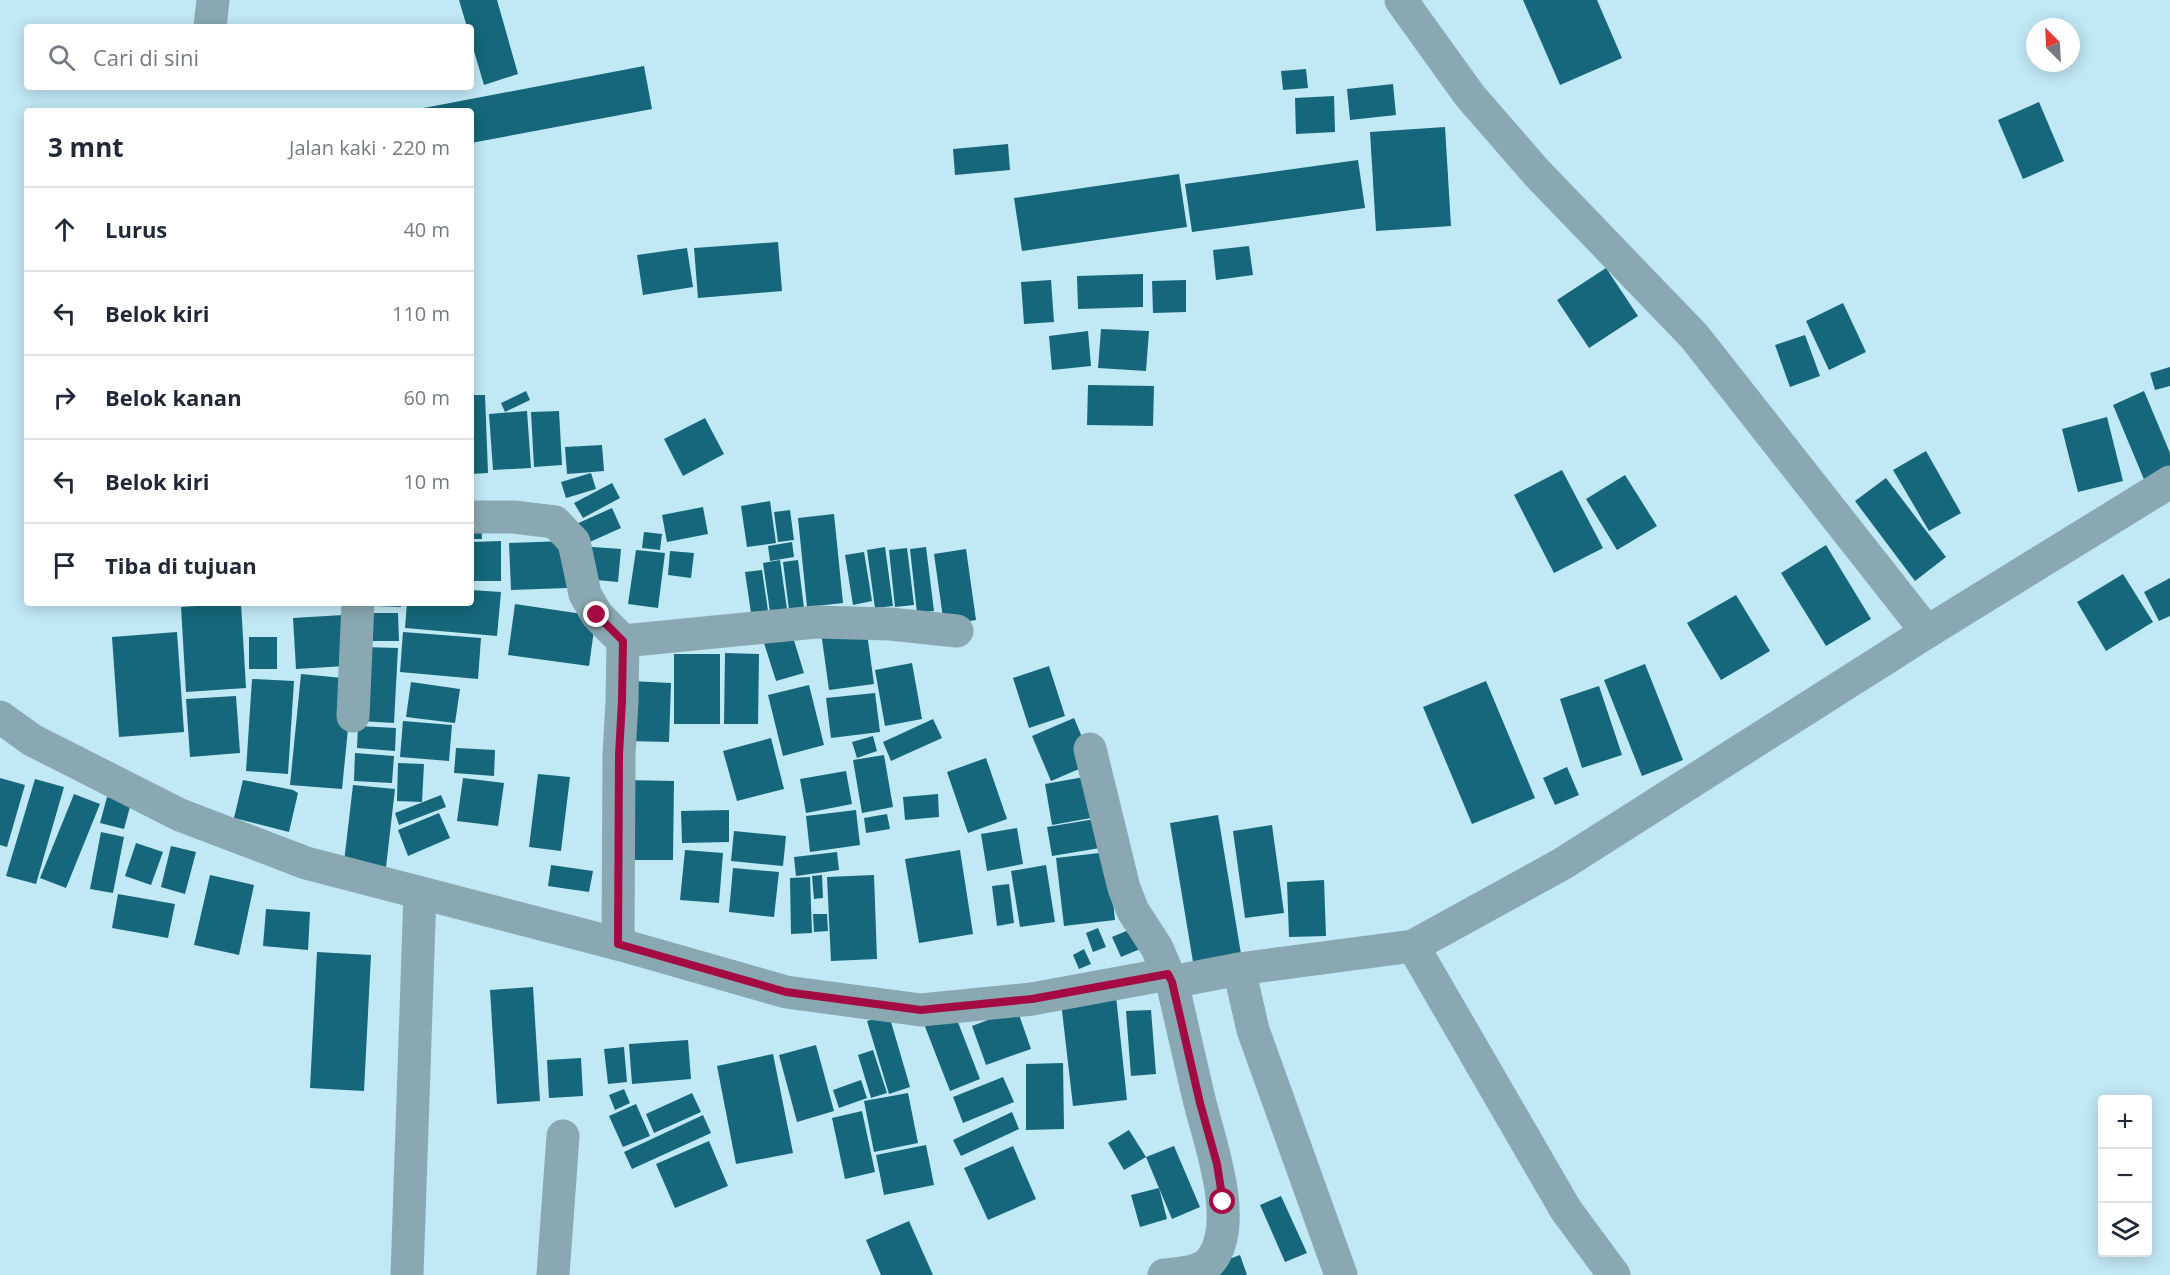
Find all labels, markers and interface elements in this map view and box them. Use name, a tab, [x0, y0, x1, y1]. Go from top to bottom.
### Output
north arrow	[2026, 18, 2080, 72]
search box	[24, 24, 474, 90]
icon: search	[45, 41, 78, 74]
text: Cari di sini	[93, 42, 199, 72]
text: 3 mnt	[48, 129, 124, 165]
text: Jalan kaki · 220 m	[289, 134, 450, 161]
icon: ahead	[48, 213, 81, 246]
text: Lurus	[105, 214, 167, 244]
text: 40 m	[403, 216, 450, 243]
icon: left	[48, 297, 81, 330]
text: Belok kiri	[105, 298, 210, 328]
text: 110 m	[392, 300, 450, 327]
icon: right	[48, 381, 81, 414]
text: Belok kanan	[105, 382, 242, 412]
text: 60 m	[403, 384, 450, 411]
icon: left	[48, 465, 81, 498]
text: Belok kiri	[105, 466, 210, 496]
text: 10 m	[403, 468, 450, 495]
icon: arrive	[48, 549, 81, 582]
text: Tiba di tujuan	[105, 550, 257, 580]
route end	[583, 601, 609, 627]
map controls	[2098, 1095, 2152, 1257]
button: +	[2098, 1095, 2152, 1149]
button: −	[2098, 1149, 2152, 1203]
route start	[1209, 1188, 1235, 1214]
button: layers	[2098, 1203, 2152, 1257]

